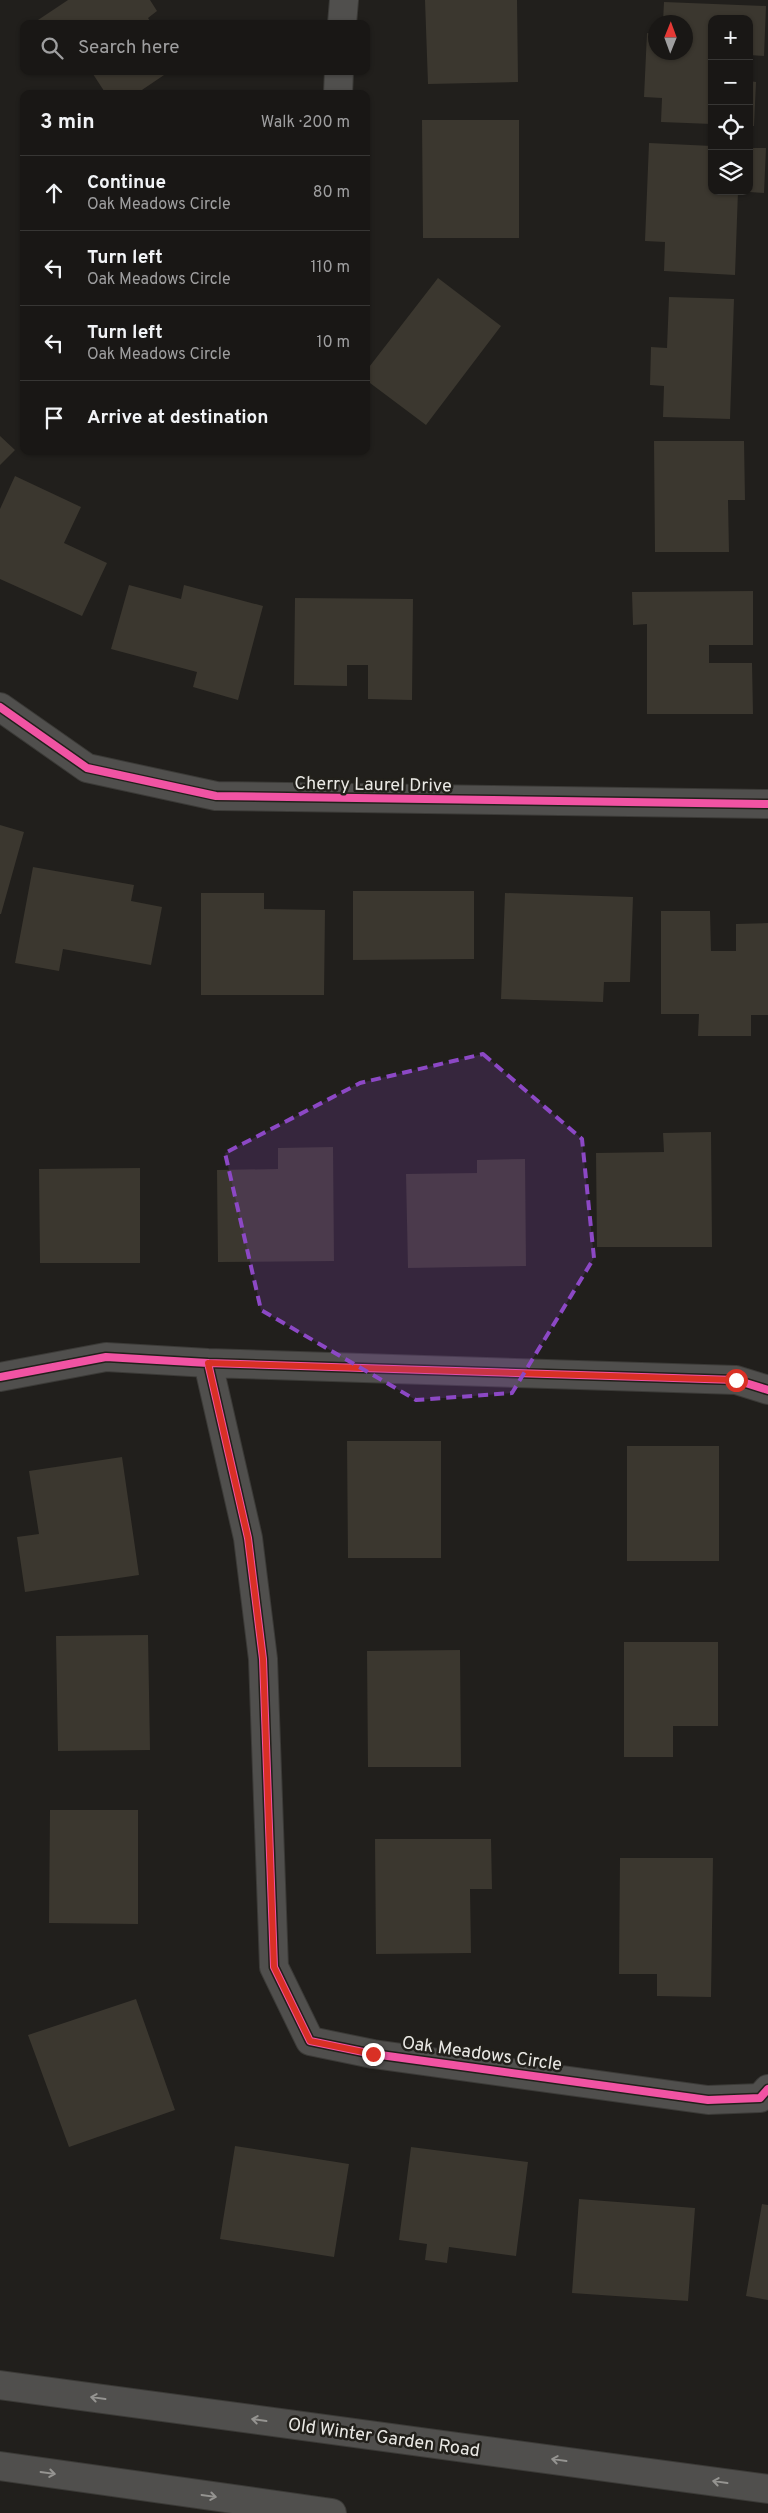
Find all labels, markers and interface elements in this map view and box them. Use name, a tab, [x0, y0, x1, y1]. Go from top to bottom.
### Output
north arrow	[648, 15, 693, 60]
map controls	[708, 15, 753, 195]
button: +	[708, 15, 753, 60]
search box	[20, 20, 370, 75]
icon: search	[38, 34, 66, 62]
text: Search here	[78, 36, 180, 60]
button: −	[708, 60, 753, 105]
button: locate	[708, 105, 753, 150]
text: 3 min	[40, 109, 95, 136]
text: Walk · 200 m	[261, 113, 350, 133]
button: layers	[708, 150, 753, 195]
text: Continue	[87, 171, 166, 195]
icon: ahead	[40, 179, 68, 207]
text: 80 m	[313, 183, 350, 203]
text: Oak Meadows Circle	[87, 195, 231, 215]
text: Turn left	[87, 246, 163, 270]
icon: left	[40, 254, 68, 282]
text: 110 m	[310, 258, 350, 278]
text: Oak Meadows Circle	[87, 270, 231, 290]
text: Turn left	[87, 321, 163, 345]
icon: left	[40, 329, 68, 357]
text: 10 m	[316, 333, 350, 353]
text: Oak Meadows Circle	[87, 345, 231, 365]
icon: arrive	[40, 404, 68, 432]
text: Arrive at destination	[87, 406, 268, 430]
street label: Cherry Laurel Drive	[294, 773, 452, 798]
route start	[725, 1369, 748, 1392]
street label: Oak Meadows Circle	[400, 2032, 563, 2077]
route end	[362, 2043, 385, 2066]
one-way arrow	[90, 2393, 106, 2403]
street label: Old Winter Garden Road	[286, 2414, 481, 2463]
one-way arrow	[251, 2415, 267, 2425]
one-way arrow	[551, 2455, 567, 2465]
one-way arrow	[40, 2468, 56, 2478]
one-way arrow	[712, 2477, 728, 2487]
one-way arrow	[201, 2491, 217, 2501]

